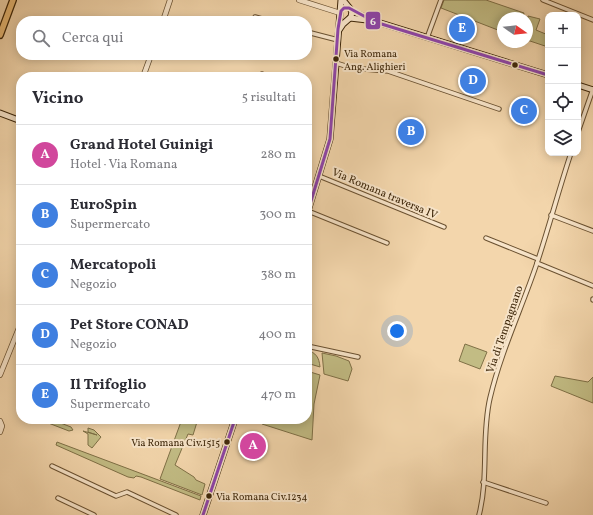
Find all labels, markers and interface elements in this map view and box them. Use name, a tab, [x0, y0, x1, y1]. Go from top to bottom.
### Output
line badge: 6	[365, 11, 381, 30]
north arrow	[497, 12, 533, 48]
map controls	[545, 12, 581, 156]
button: +	[545, 12, 581, 48]
pin: E	[449, 14, 475, 44]
text: 6	[370, 15, 376, 30]
search box	[16, 16, 312, 60]
icon: search	[30, 27, 52, 49]
text: Cerca qui	[62, 28, 124, 49]
place label: Via Romana Ang. Alighieri	[344, 47, 406, 74]
button: −	[545, 48, 581, 84]
marker: Via Romana Ang. Alighieri	[331, 54, 341, 64]
unlabelled marker	[510, 60, 520, 70]
pin: D	[460, 66, 486, 96]
button: locate	[545, 84, 581, 120]
text: Vicino	[32, 87, 83, 110]
text: 5 risultati	[242, 89, 296, 107]
pin: C	[511, 96, 537, 126]
pin: B	[398, 117, 424, 147]
button: layers	[545, 120, 581, 156]
text: Grand Hotel Guinigi	[70, 135, 213, 156]
text: A	[40, 146, 50, 164]
text: 280 m	[260, 146, 296, 164]
text: Hotel · Via Romana	[70, 156, 178, 174]
street label: Via Romana traversa IV	[329, 165, 440, 224]
text: EuroSpin	[70, 195, 137, 216]
text: B	[41, 206, 49, 224]
text: 300 m	[260, 206, 296, 224]
text: Supermercato	[70, 216, 150, 234]
text: Mercatopoli	[70, 255, 156, 276]
text: C	[41, 266, 49, 284]
text: 380 m	[261, 266, 296, 284]
text: Negozio	[70, 276, 117, 294]
street label: Via di Tempagnano	[483, 283, 528, 375]
text: Pet Store CONAD	[70, 315, 189, 336]
your location	[387, 321, 407, 341]
text: D	[40, 326, 50, 344]
text: 400 m	[259, 326, 296, 344]
text: Negozio	[70, 336, 117, 354]
text: Il Trifoglio	[70, 375, 146, 396]
text: E	[41, 386, 49, 404]
text: 470 m	[261, 386, 296, 404]
text: Supermercato	[70, 396, 150, 414]
pin: A	[240, 431, 266, 461]
place label: Via Romana Civ.1515	[131, 436, 220, 450]
marker: Via Romana Civ.1515	[222, 437, 232, 447]
place label: Via Romana Civ.1234	[216, 490, 307, 504]
marker: Via Romana Civ.1234	[204, 491, 214, 501]

